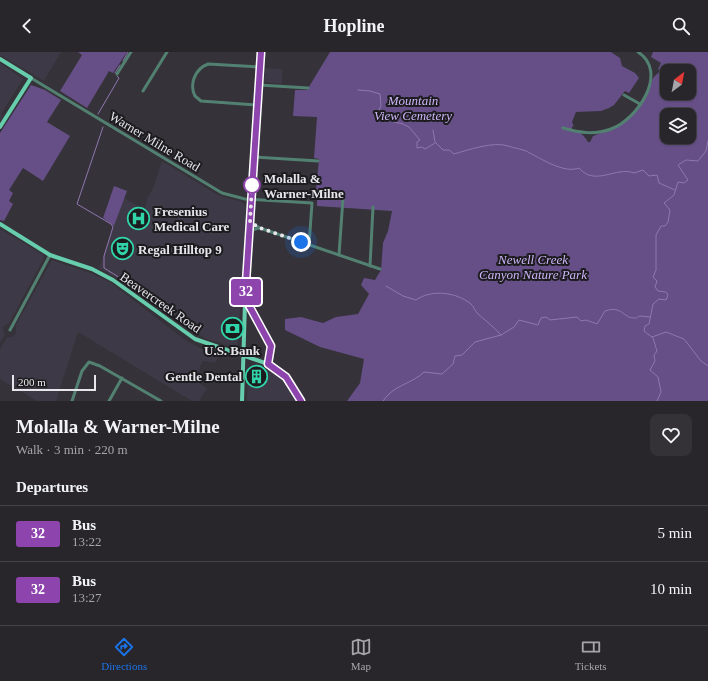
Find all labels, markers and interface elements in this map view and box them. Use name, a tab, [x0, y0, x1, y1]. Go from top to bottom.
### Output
icon: back	[16, 15, 38, 37]
icon: search	[670, 15, 692, 37]
text: Hopline	[323, 16, 385, 36]
north arrow	[660, 64, 696, 100]
map controls	[660, 64, 696, 144]
park label: Mountain View Cemetery	[374, 93, 452, 123]
street label: Warner Milne Road	[107, 108, 203, 175]
button: layers	[660, 108, 696, 144]
place label: Molalla & Warner-Milne	[264, 171, 344, 201]
marker: Molalla & Warner-Milne	[243, 176, 261, 194]
place label: Fresenius Medical Care	[154, 204, 229, 234]
hospital icon: Fresenius Medical Care	[126, 205, 152, 231]
your location	[291, 232, 311, 252]
theatre icon: Regal Hilltop 9	[110, 236, 136, 262]
place label: Regal Hilltop 9	[138, 242, 222, 257]
park label: Newell Creek Canyon Nature Park	[479, 252, 587, 282]
street label: Beavercreek Road	[117, 269, 205, 336]
line badge: 32	[228, 279, 264, 305]
text: 32	[239, 284, 253, 299]
bank icon: U.S. Bank	[219, 315, 245, 341]
place label: U.S. Bank	[204, 343, 261, 358]
building icon: Gentle Dental	[244, 363, 270, 389]
place label: Gentle Dental	[165, 369, 242, 384]
scale bar	[12, 373, 96, 392]
text: 200 m	[18, 376, 46, 388]
button: heart	[650, 414, 692, 456]
text: Molalla & Warner-Milne	[16, 416, 220, 437]
text: Walk · 3 min · 220 m	[16, 442, 128, 457]
text: Departures	[16, 479, 88, 495]
text: Bus	[72, 517, 96, 533]
text: 5 min	[657, 525, 692, 541]
text: 32	[31, 526, 45, 541]
text: 13:22	[72, 534, 102, 549]
text: Bus	[72, 573, 96, 589]
text: 10 min	[650, 581, 692, 597]
text: 32	[31, 582, 45, 597]
text: 13:27	[72, 590, 102, 605]
tab: Directions	[101, 636, 147, 672]
tab: Map	[350, 636, 372, 672]
tab: Tickets	[575, 636, 607, 672]

